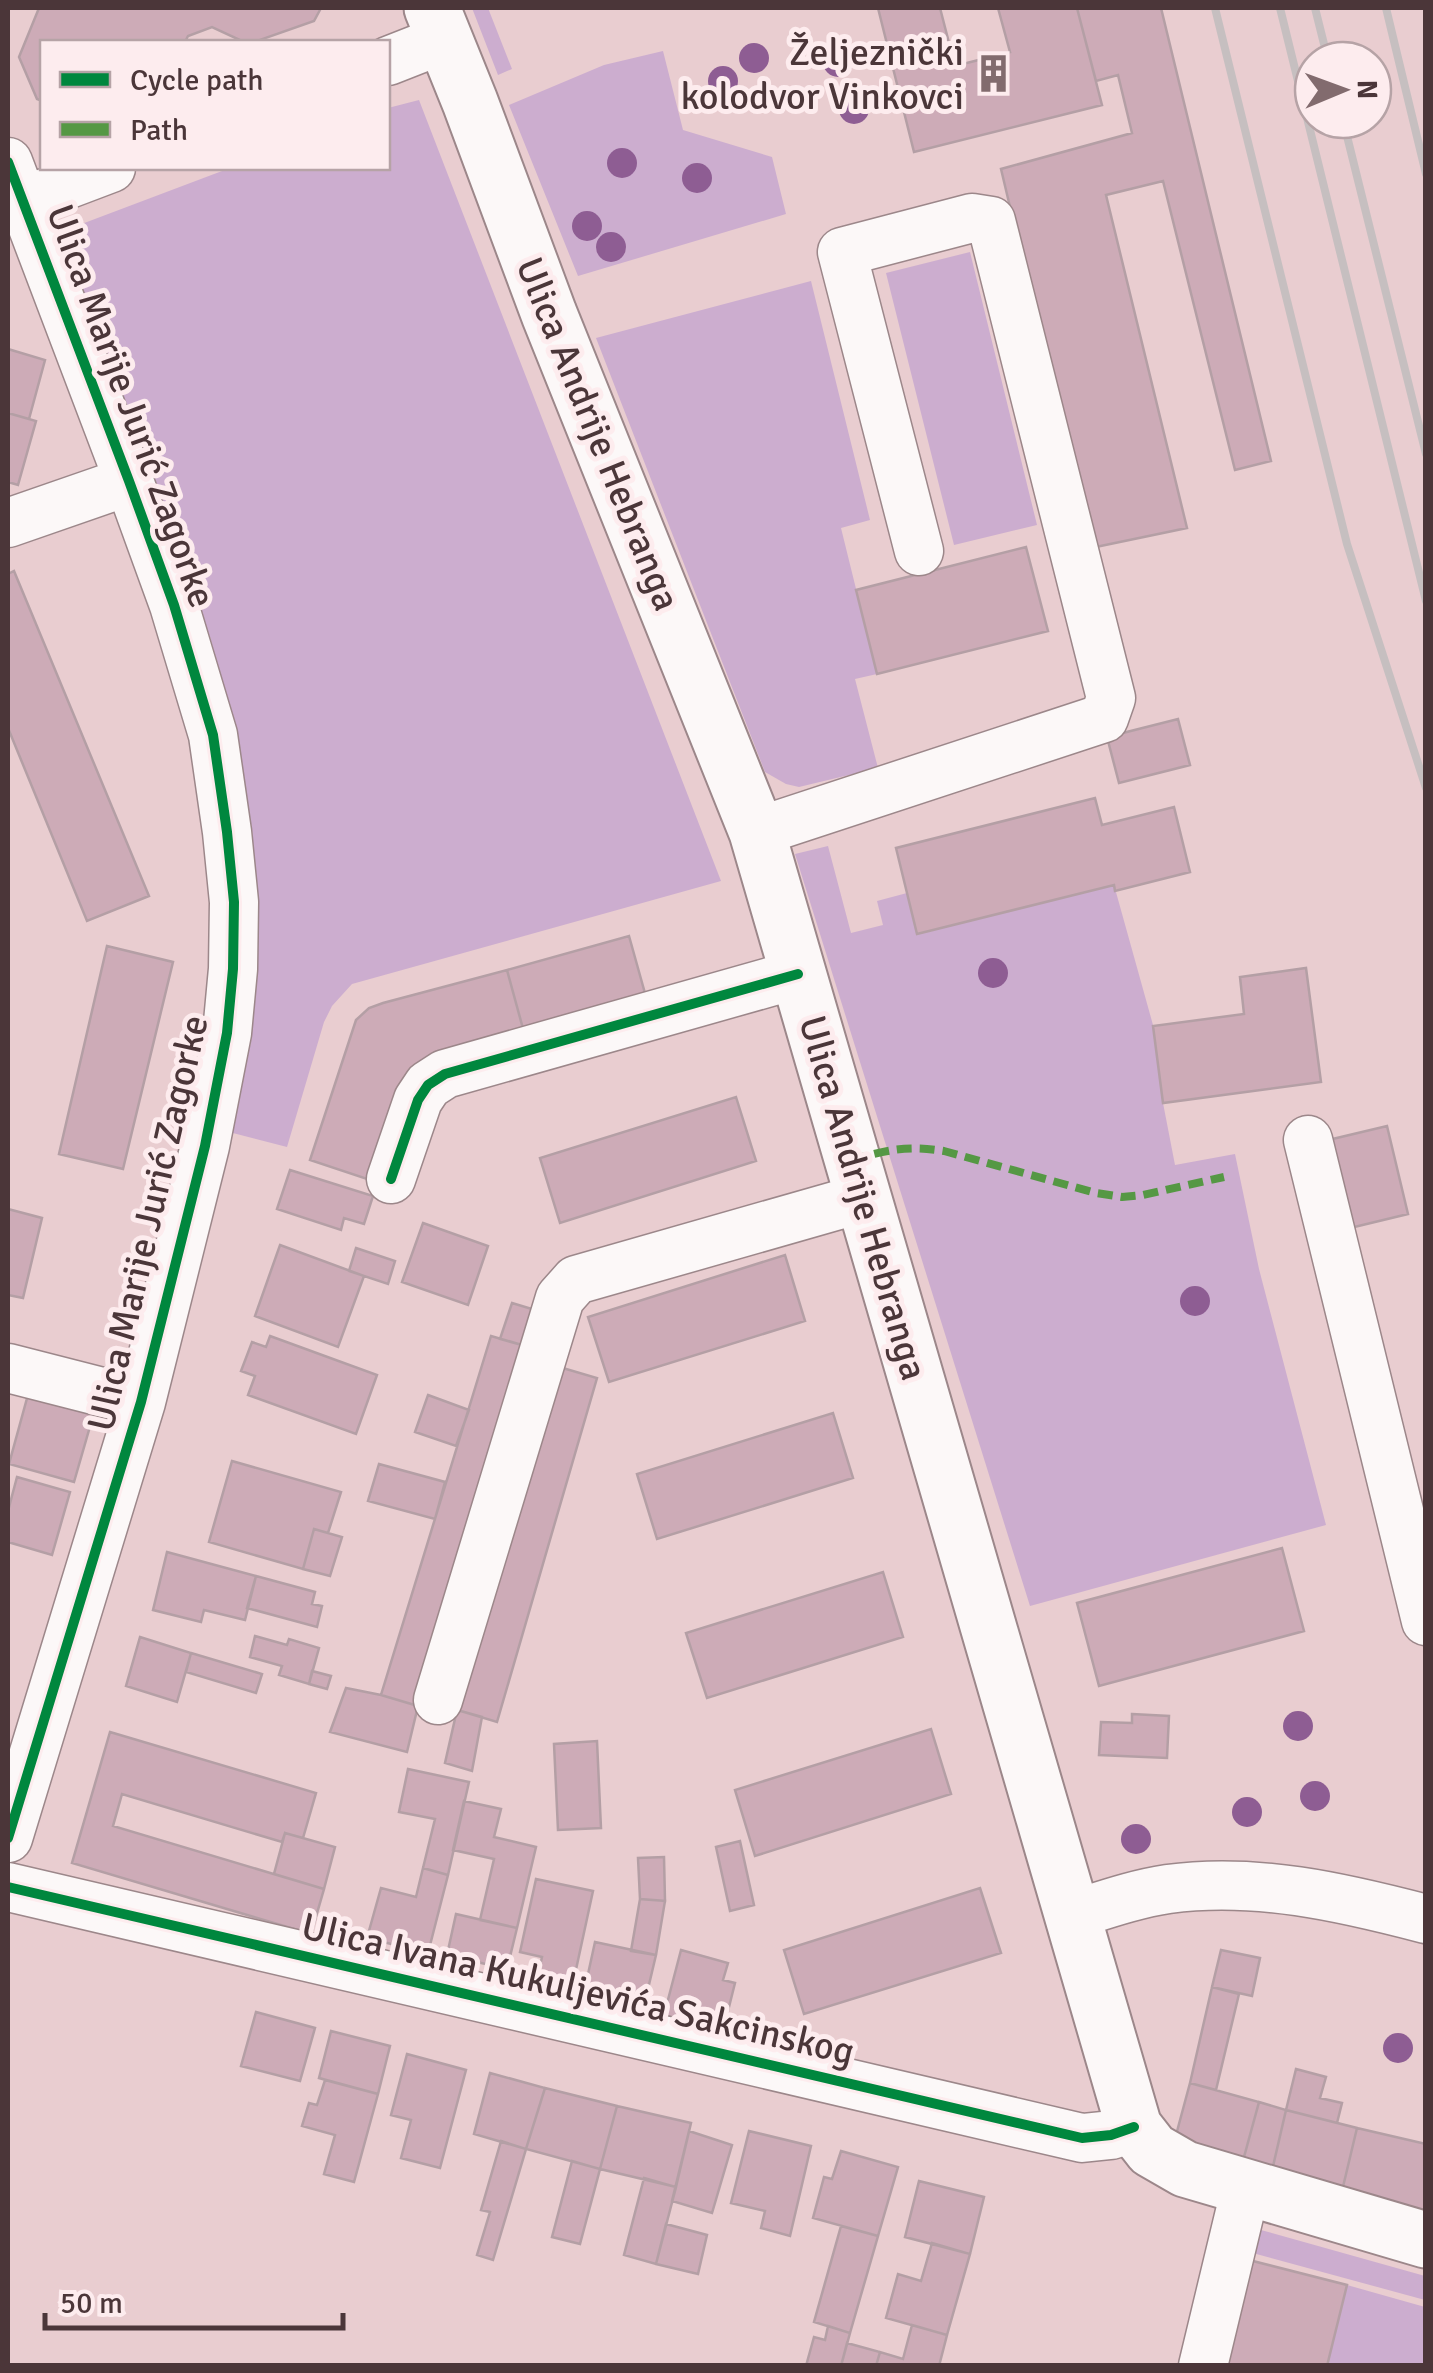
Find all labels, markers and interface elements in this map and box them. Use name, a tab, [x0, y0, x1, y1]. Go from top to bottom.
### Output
place label: Željeznički kolodvor Vinkovci	[680, 29, 964, 120]
legend	[40, 40, 390, 170]
north arrow	[1293, 40, 1393, 140]
building icon: Željeznički kolodvor Vinkovci	[973, 53, 1015, 95]
text: Cycle path	[130, 62, 264, 99]
text: N	[1350, 80, 1384, 100]
text: Path	[130, 112, 188, 149]
street label: Ulica Marije Jurić Zagorke	[36, 198, 226, 614]
street label: Ulica Andrije Hebranga	[506, 250, 690, 618]
street label: Ulica Andrije Hebranga	[788, 1010, 938, 1386]
street label: Ulica Marije Jurić Zagorke	[77, 1011, 219, 1435]
street label: Ulica Ivana Kukuljevića Sakcinskog	[297, 1902, 859, 2076]
scale bar	[45, 2268, 342, 2330]
text: 50 m	[60, 2285, 123, 2322]

